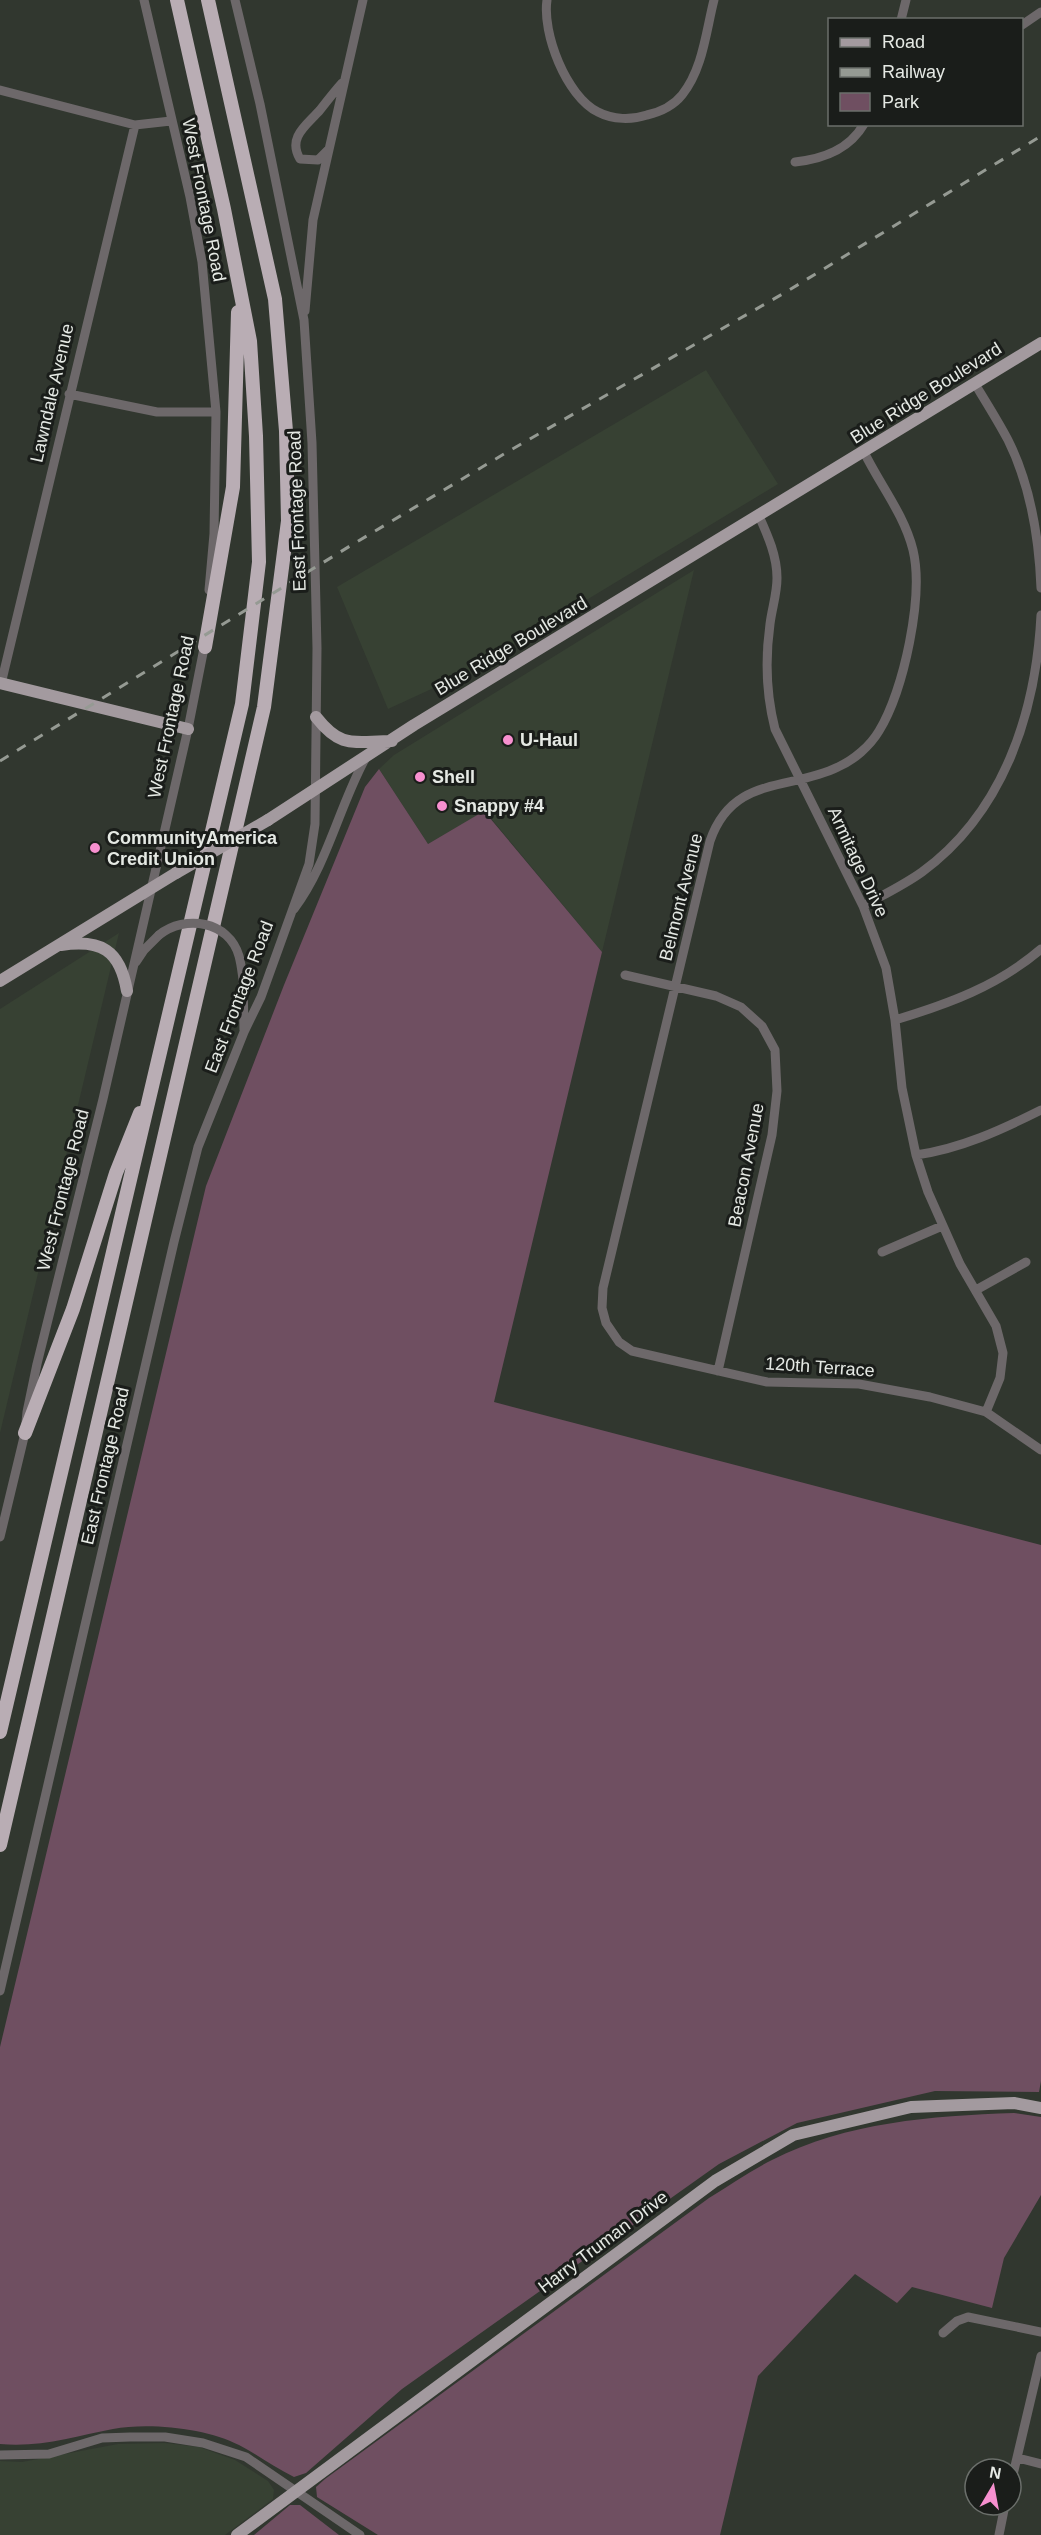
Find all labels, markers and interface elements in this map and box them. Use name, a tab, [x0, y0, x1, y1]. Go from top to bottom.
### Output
legend	[828, 18, 1023, 126]
text: Road	[882, 32, 925, 52]
text: Railway	[882, 62, 945, 82]
text: Park	[882, 92, 920, 112]
street label: West Frontage Road	[178, 117, 230, 283]
street label: Lawndale Avenue	[26, 322, 78, 464]
street label: Blue Ridge Boulevard	[847, 338, 1005, 448]
street label: East Frontage Road	[284, 430, 310, 592]
street label: Blue Ridge Boulevard	[431, 593, 591, 699]
street label: West Frontage Road	[144, 634, 198, 800]
place label: U-Haul	[520, 730, 578, 750]
marker: U-Haul	[501, 733, 515, 747]
place label: Shell	[432, 767, 475, 787]
marker: Shell	[413, 770, 427, 784]
place label: Snappy #4	[454, 796, 544, 816]
marker: Snappy #4	[435, 799, 449, 813]
street label: Armitage Drive	[824, 804, 892, 920]
place label: CommunityAmerica Credit Union	[107, 828, 278, 869]
street label: Belmont Avenue	[655, 831, 707, 963]
marker: CommunityAmerica Credit Union	[88, 841, 102, 855]
street label: East Frontage Road	[201, 918, 277, 1076]
street label: Beacon Avenue	[724, 1101, 768, 1229]
street label: West Frontage Road	[33, 1107, 93, 1273]
street label: 120th Terrace	[765, 1353, 875, 1381]
street label: East Frontage Road	[77, 1385, 133, 1547]
street label: Harry Truman Drive	[534, 2187, 672, 2297]
north arrow	[963, 2457, 1023, 2517]
text: N	[988, 2463, 1003, 2482]

